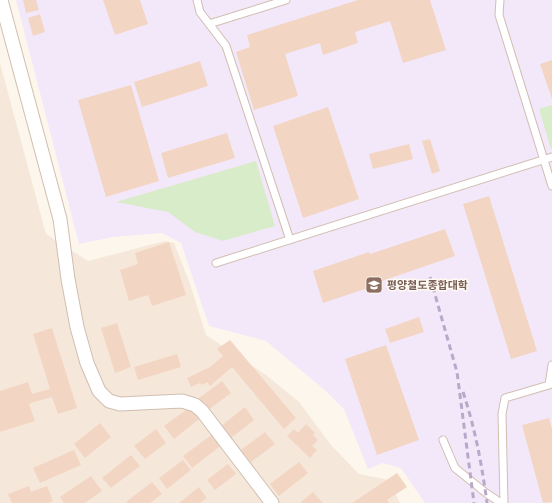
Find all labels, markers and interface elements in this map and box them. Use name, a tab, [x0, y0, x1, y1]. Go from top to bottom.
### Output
school or university icon: 평양철도종합대학	[364, 275, 384, 295]
place label: 평양철도종합대학	[387, 278, 468, 292]

